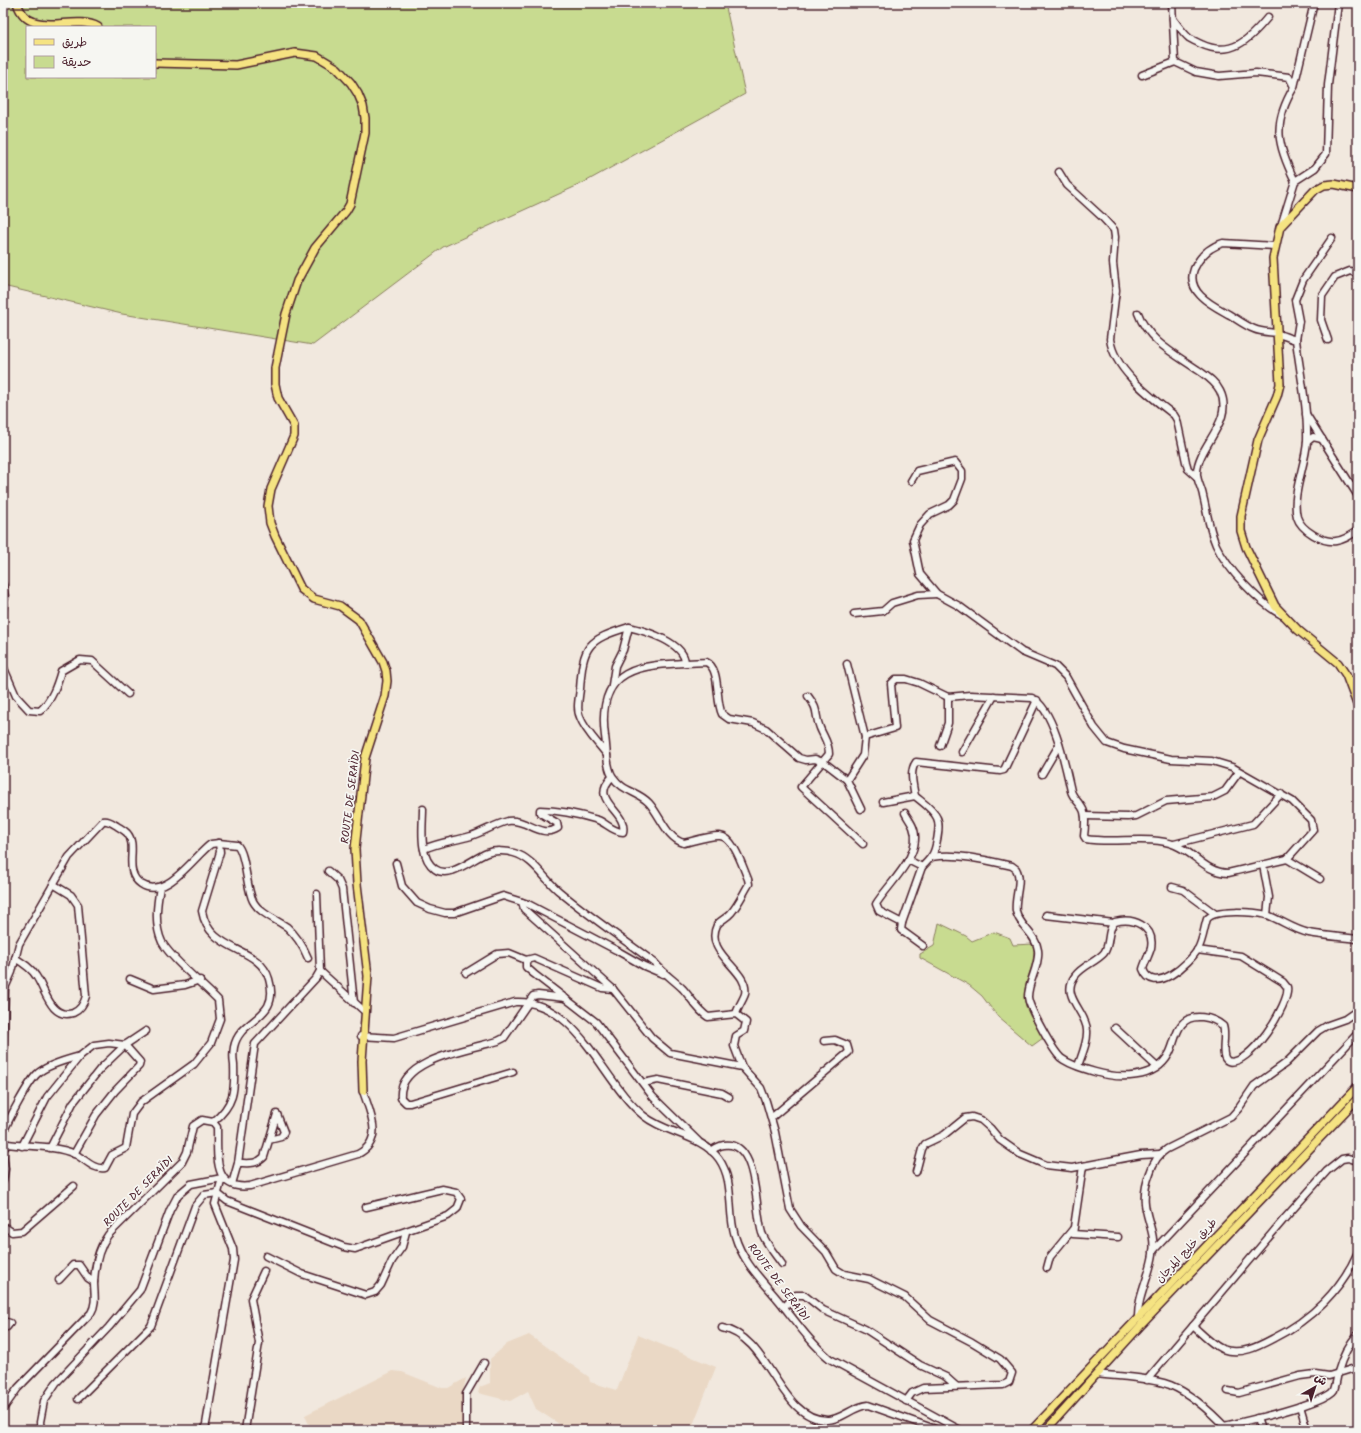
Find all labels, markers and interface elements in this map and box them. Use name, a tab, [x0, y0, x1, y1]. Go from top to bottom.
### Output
legend	[26, 26, 156, 78]
text: طريق	[62, 33, 87, 52]
text: حديقة	[62, 53, 91, 72]
street label: ROUTE DE SERAÏDI	[336, 750, 366, 845]
street label: ROUTE DE SERAÏDI	[99, 1152, 178, 1231]
street label: طريق خليج المرجان	[1152, 1214, 1222, 1287]
street label: ROUTE DE SERAÏDI	[743, 1240, 814, 1325]
north arrow	[1295, 1367, 1335, 1407]
text: ش	[1310, 1369, 1331, 1391]

